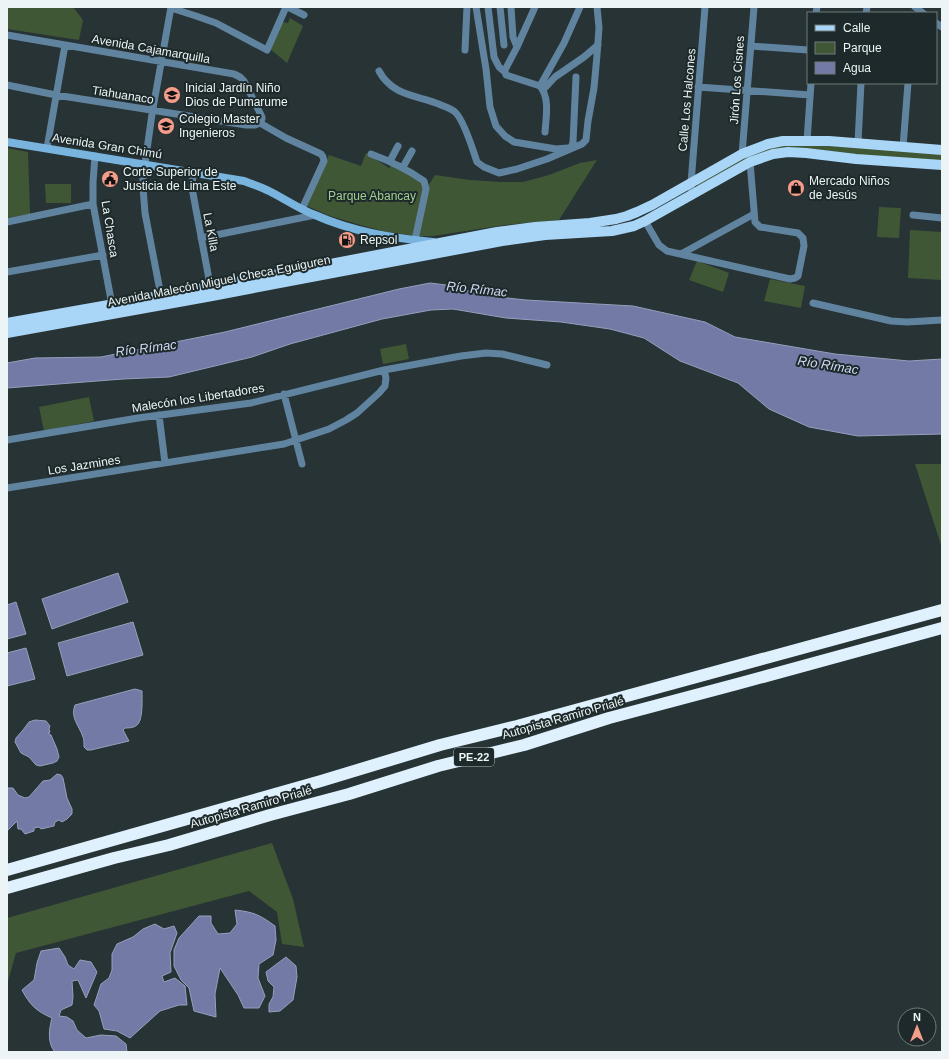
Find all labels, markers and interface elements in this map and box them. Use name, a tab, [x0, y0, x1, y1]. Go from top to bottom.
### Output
legend	[807, 12, 937, 84]
text: Calle	[843, 21, 871, 35]
street label: Avenida Cajamarquilla	[91, 32, 212, 66]
street label: Jirón Los Cisnes	[727, 35, 747, 125]
text: Parque	[843, 41, 882, 55]
street label: Calle Los Halcones	[676, 48, 698, 152]
text: Agua	[843, 61, 871, 75]
place label: Inicial Jardín Niño Dios de Pumarume	[185, 81, 288, 109]
street label: Tiahuanaco	[91, 83, 155, 107]
school or university icon: Inicial Jardín Niño Dios de Pumarume	[162, 85, 182, 105]
place label: Colegio Master Ingenieros	[179, 112, 260, 140]
school or university icon: Colegio Master Ingenieros	[156, 116, 176, 136]
street label: Avenida Gran Chimú	[51, 130, 163, 162]
place label: Corte Superior de Justicia de Lima Este	[123, 165, 237, 193]
public building icon: Corte Superior de Justicia de Lima Este	[100, 169, 120, 189]
place label: Mercado Niños de Jesús	[809, 174, 890, 202]
shop icon: Mercado Niños de Jesús	[786, 178, 806, 198]
park label: Parque Abancay	[328, 189, 416, 203]
street label: La Chasca	[99, 200, 121, 259]
street label: La Killa	[200, 211, 222, 253]
fuel station icon: Repsol	[337, 230, 357, 250]
place label: Repsol	[360, 233, 397, 247]
street label: Avenida Malecón Miguel Checa Eguiguren	[106, 253, 332, 309]
water label: Río Rímac	[446, 278, 509, 300]
water label: Río Rímac	[115, 337, 178, 359]
water label: Río Rímac	[797, 353, 860, 377]
street label: Malecón los Libertadores	[131, 381, 265, 415]
street label: Los Jazmines	[47, 452, 121, 478]
street label: Autopista Ramiro Prialé	[500, 694, 626, 742]
road number: PE-22	[454, 748, 494, 766]
street label: Autopista Ramiro Prialé	[188, 783, 314, 831]
north arrow	[897, 1007, 937, 1047]
text: N	[913, 1011, 921, 1023]

